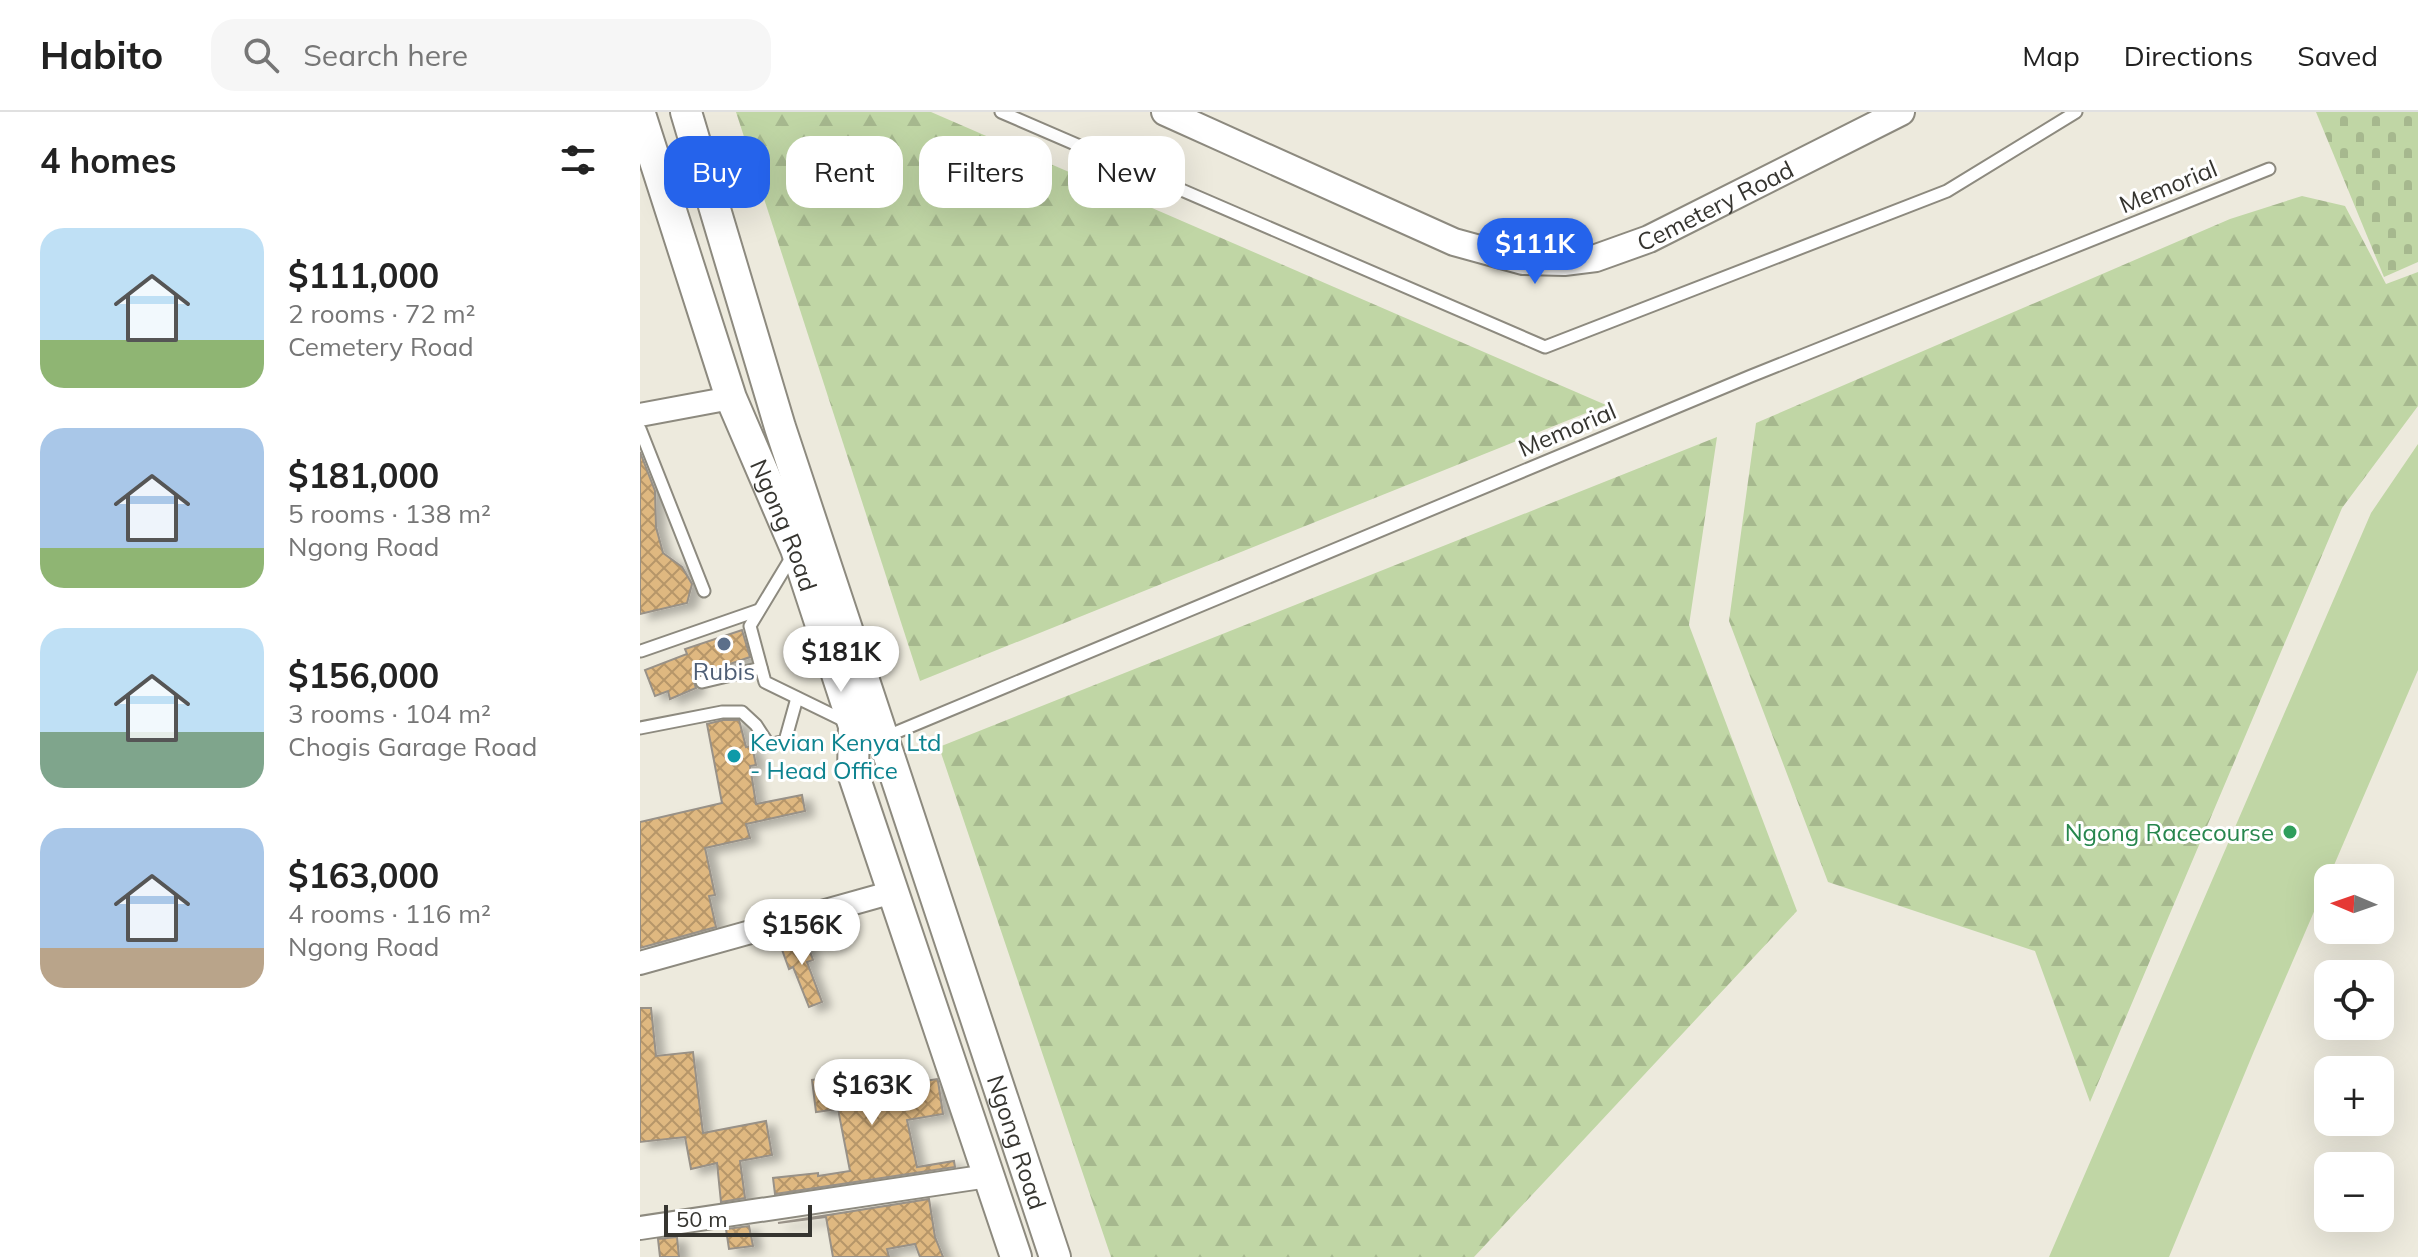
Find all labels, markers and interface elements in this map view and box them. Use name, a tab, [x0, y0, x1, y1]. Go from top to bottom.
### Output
search box	[211, 19, 771, 91]
text: Habito	[40, 31, 163, 79]
icon: search	[239, 33, 283, 77]
text: Search here	[303, 36, 468, 74]
text: Map	[2022, 38, 2080, 73]
text: Directions	[2124, 38, 2253, 73]
text: Saved	[2297, 38, 2378, 73]
chip: Buy	[664, 136, 770, 208]
chip: Rent	[786, 136, 903, 208]
chip: Filters	[919, 136, 1052, 208]
chip: New	[1068, 136, 1185, 208]
icon: filters	[556, 138, 600, 182]
text: 4 homes	[40, 139, 177, 182]
street label: Memorial	[2115, 153, 2221, 219]
street label: Cemetery Road	[1633, 154, 1798, 257]
pin: $111K	[1479, 218, 1591, 286]
text: $111K	[1495, 227, 1575, 260]
text: $111,000	[288, 254, 439, 297]
icon: home	[104, 260, 200, 356]
text: 2 rooms · 72 m²	[288, 297, 475, 330]
text: Cemetery Road	[288, 330, 474, 363]
street label: Memorial	[1514, 395, 1620, 463]
text: $181,000	[288, 454, 439, 497]
street label: Ngong Road	[744, 454, 824, 595]
icon: home	[104, 460, 200, 556]
text: 5 rooms · 138 m²	[288, 497, 491, 530]
text: Ngong Road	[288, 530, 439, 563]
pin: $181K	[785, 626, 897, 694]
marker: Rubis	[715, 635, 733, 653]
text: $181K	[801, 635, 881, 668]
text: $156,000	[288, 654, 439, 697]
place label: Rubis	[693, 656, 755, 686]
icon: home	[104, 660, 200, 756]
text: 3 rooms · 104 m²	[288, 697, 491, 730]
place label: Kevian Kenya Ltd - Head Office	[750, 727, 941, 785]
text: Chogis Garage Road	[288, 730, 537, 763]
marker: Kevian Kenya Ltd - Head Office	[725, 747, 743, 765]
place label: Ngong Racecourse	[2065, 817, 2274, 847]
marker: Ngong Racecourse	[2281, 823, 2299, 841]
text: $163,000	[288, 854, 439, 897]
icon: home	[104, 860, 200, 956]
north arrow	[2314, 864, 2394, 944]
map controls	[2314, 864, 2394, 1232]
text: 4 rooms · 116 m²	[288, 897, 491, 930]
pin: $156K	[746, 899, 858, 967]
text: $156K	[762, 908, 842, 941]
text: Ngong Road	[288, 930, 439, 963]
button: locate	[2314, 960, 2394, 1040]
button: +	[2314, 1056, 2394, 1136]
pin: $163K	[816, 1059, 928, 1127]
text: $163K	[832, 1068, 912, 1101]
street label: Ngong Road	[981, 1071, 1053, 1213]
button: −	[2314, 1152, 2394, 1232]
scale bar	[664, 1201, 812, 1237]
text: 50 m	[676, 1205, 727, 1233]

